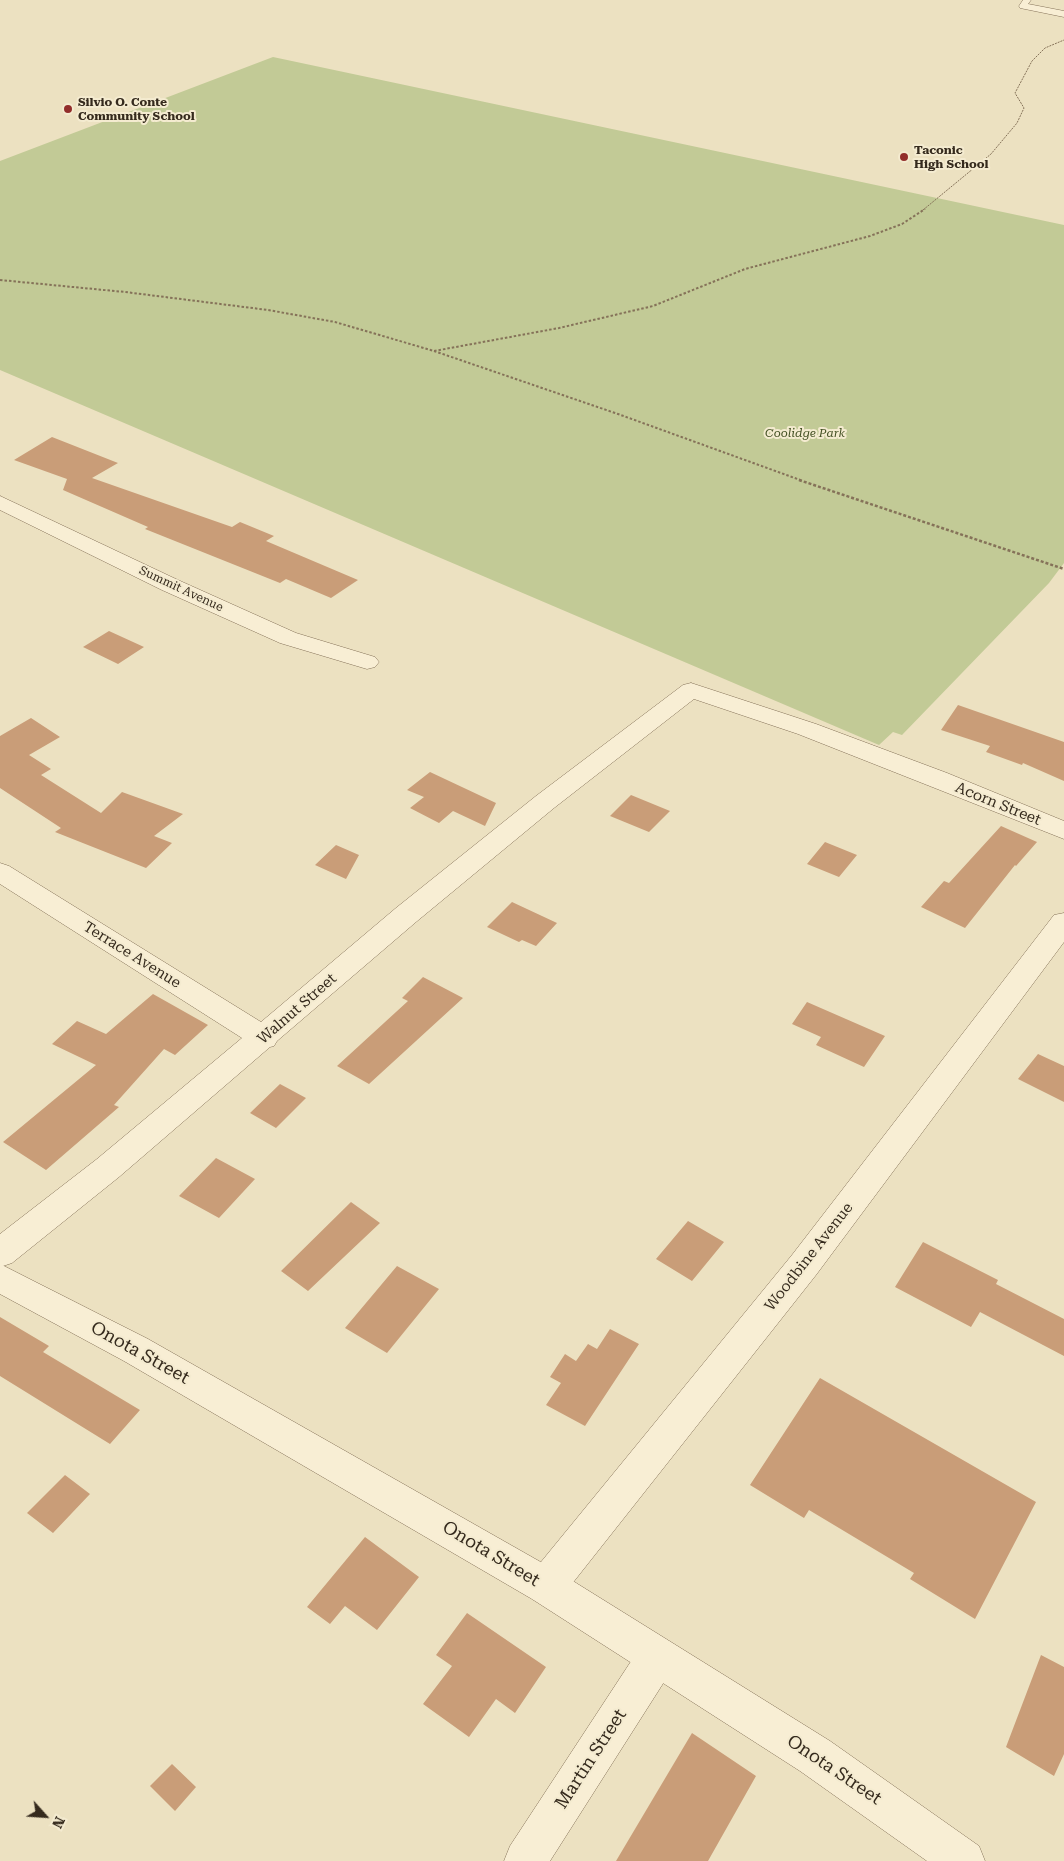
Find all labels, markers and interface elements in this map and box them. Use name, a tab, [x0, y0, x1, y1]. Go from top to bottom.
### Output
place label: Silvio O. Conte Community School	[78, 95, 195, 123]
marker: Silvio O. Conte Community School	[62, 103, 74, 115]
place label: Taconic High School	[914, 143, 989, 171]
marker: Taconic High School	[898, 151, 910, 163]
park label: Coolidge Park	[765, 426, 845, 440]
street label: Summit Avenue	[137, 563, 225, 615]
street label: Acorn Street	[953, 779, 1043, 829]
street label: Terrace Avenue	[80, 918, 184, 992]
street label: Walnut Street	[254, 970, 340, 1048]
street label: Woodbine Avenue	[761, 1199, 857, 1315]
street label: Onota Street	[87, 1317, 193, 1389]
street label: Onota Street	[439, 1517, 543, 1591]
street label: Martin Street	[551, 1705, 631, 1813]
street label: Onota Street	[783, 1730, 885, 1810]
north arrow	[20, 1791, 70, 1841]
text: N	[49, 1814, 68, 1831]

